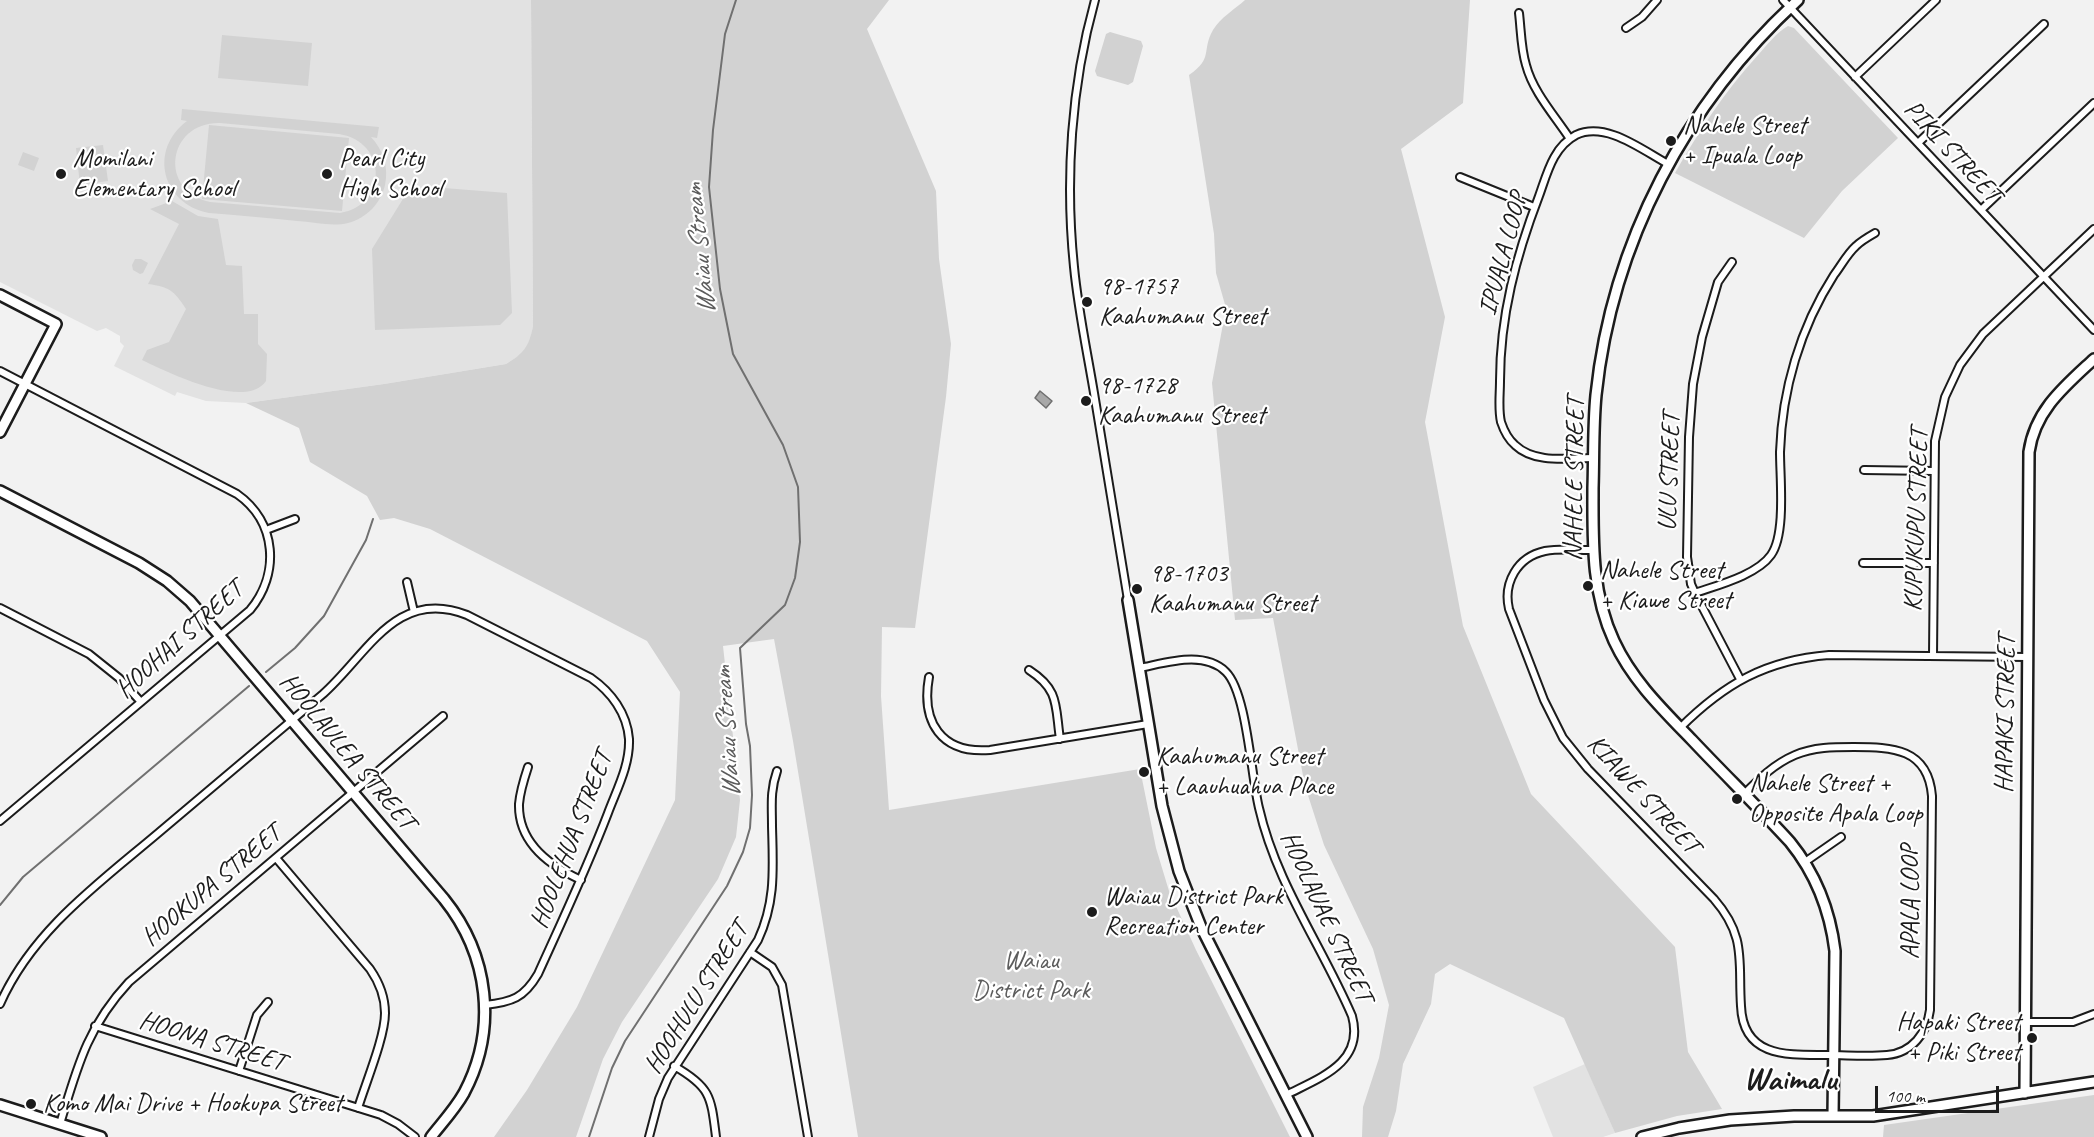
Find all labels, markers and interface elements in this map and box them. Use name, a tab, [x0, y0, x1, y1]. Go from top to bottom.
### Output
street label: PIKI STREET	[1897, 94, 2007, 210]
place label: Nahele Street + Ipuala Loop	[1683, 110, 1806, 172]
marker: Nahele Street + Ipuala Loop	[1664, 134, 1678, 148]
place label: Momilani Elementary School	[73, 143, 235, 204]
place label: Pearl City High School	[339, 143, 442, 204]
marker: Momilani Elementary School	[54, 167, 68, 181]
marker: Pearl City High School	[320, 167, 334, 181]
water label: Waiau Stream	[678, 182, 724, 316]
street label: IPUALA LOOP	[1473, 189, 1535, 319]
place label: 98-1757 Kaahumanu Street	[1099, 271, 1266, 332]
marker: 98-1757 Kaahumanu Street	[1080, 295, 1094, 309]
place label: 98-1728 Kaahumanu Street	[1098, 370, 1265, 431]
marker: 98-1728 Kaahumanu Street	[1079, 394, 1093, 408]
street label: NAHELE STREET	[1558, 397, 1592, 561]
street label: ULU STREET	[1652, 412, 1688, 532]
street label: KUPUKUPU STREET	[1898, 428, 1936, 612]
place label: Nahele Street + Kiawe Street	[1600, 555, 1731, 616]
place label: 98-1703 Kaahumanu Street	[1149, 558, 1316, 620]
street label: HOOHAI STREET	[110, 575, 250, 705]
marker: Nahele Street + Kiawe Street	[1581, 579, 1595, 593]
marker: 98-1703 Kaahumanu Street	[1130, 582, 1144, 596]
street label: HAPAKI STREET	[1989, 635, 2023, 793]
water label: Waiau Stream	[707, 666, 749, 798]
street label: HOOLAULEA STREET	[272, 667, 422, 837]
street label: KIAWE STREET	[1580, 729, 1706, 861]
place label: Kaahumanu Street + Laauhuahua Place	[1156, 741, 1333, 802]
street label: HOOLEHUA STREET	[524, 747, 620, 933]
marker: Kaahumanu Street + Laauhuahua Place	[1137, 765, 1151, 779]
place label: Nahele Street + Opposite Apala Loop	[1749, 768, 1923, 830]
marker: Nahele Street + Opposite Apala Loop	[1730, 792, 1744, 806]
street label: HOOKUPA STREET	[136, 819, 288, 953]
street label: HOOLAUAE STREET	[1273, 826, 1379, 1008]
street label: APALA LOOP	[1895, 845, 1927, 959]
place label: Waiau District Park Recreation Center	[1104, 881, 1283, 942]
marker: Waiau District Park Recreation Center	[1085, 905, 1099, 919]
street label: HOOHULU STREET	[638, 916, 756, 1080]
park label: Waiau District Park	[972, 945, 1090, 1006]
street label: HOONA STREET	[135, 1005, 289, 1079]
place label: Hapaki Street + Piki Street	[1896, 1007, 2020, 1068]
marker: Hapaki Street + Piki Street	[2025, 1031, 2039, 1045]
district label: Waimalu	[1744, 1062, 1836, 1100]
scale bar	[1878, 1074, 2002, 1112]
text: 100 m	[1886, 1085, 1925, 1107]
place label: Komo Mai Drive + Hookupa Street	[43, 1088, 342, 1120]
marker: Komo Mai Drive + Hookupa Street	[24, 1097, 38, 1111]

